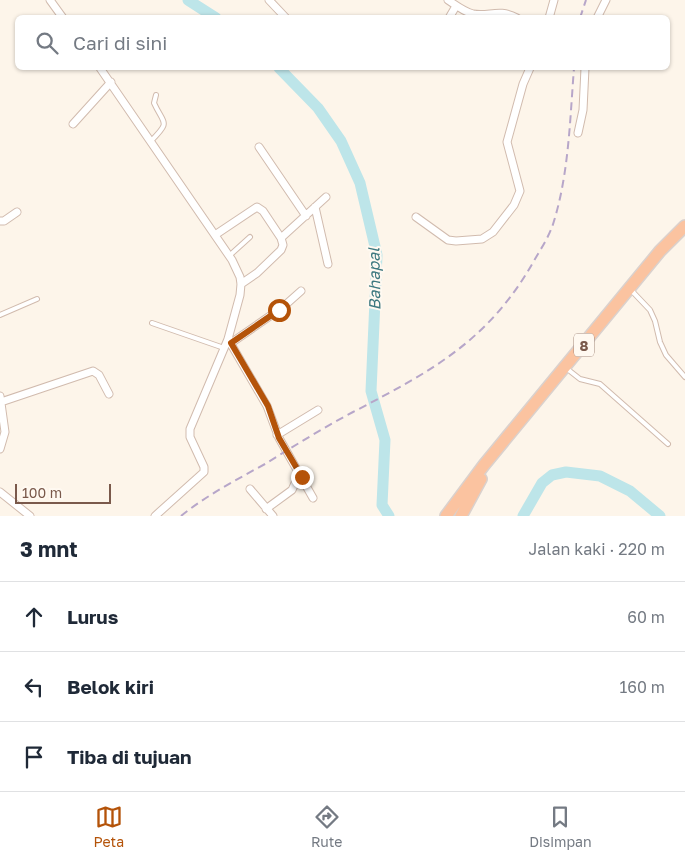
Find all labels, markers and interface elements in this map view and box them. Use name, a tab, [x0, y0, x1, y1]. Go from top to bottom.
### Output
search box	[15, 15, 670, 70]
icon: search	[33, 29, 61, 57]
text: Cari di sini	[73, 31, 167, 54]
water label: Bahapal	[363, 247, 385, 310]
route start	[268, 299, 291, 322]
road number: 8	[574, 334, 594, 356]
route end	[291, 466, 314, 489]
scale bar	[15, 481, 111, 504]
text: 100 m	[22, 484, 62, 501]
text: 3 mnt	[20, 536, 78, 562]
text: Jalan kaki · 220 m	[528, 539, 665, 559]
icon: ahead	[20, 603, 48, 631]
text: Lurus	[67, 605, 118, 628]
text: 60 m	[627, 607, 665, 627]
icon: left	[20, 673, 48, 701]
text: Belok kiri	[67, 675, 154, 698]
text: 160 m	[619, 677, 665, 697]
icon: arrive	[20, 743, 48, 771]
text: Tiba di tujuan	[67, 745, 192, 768]
tab: Peta	[93, 803, 124, 850]
tab: Rute	[311, 803, 342, 850]
tab: Disimpan	[529, 803, 592, 850]

